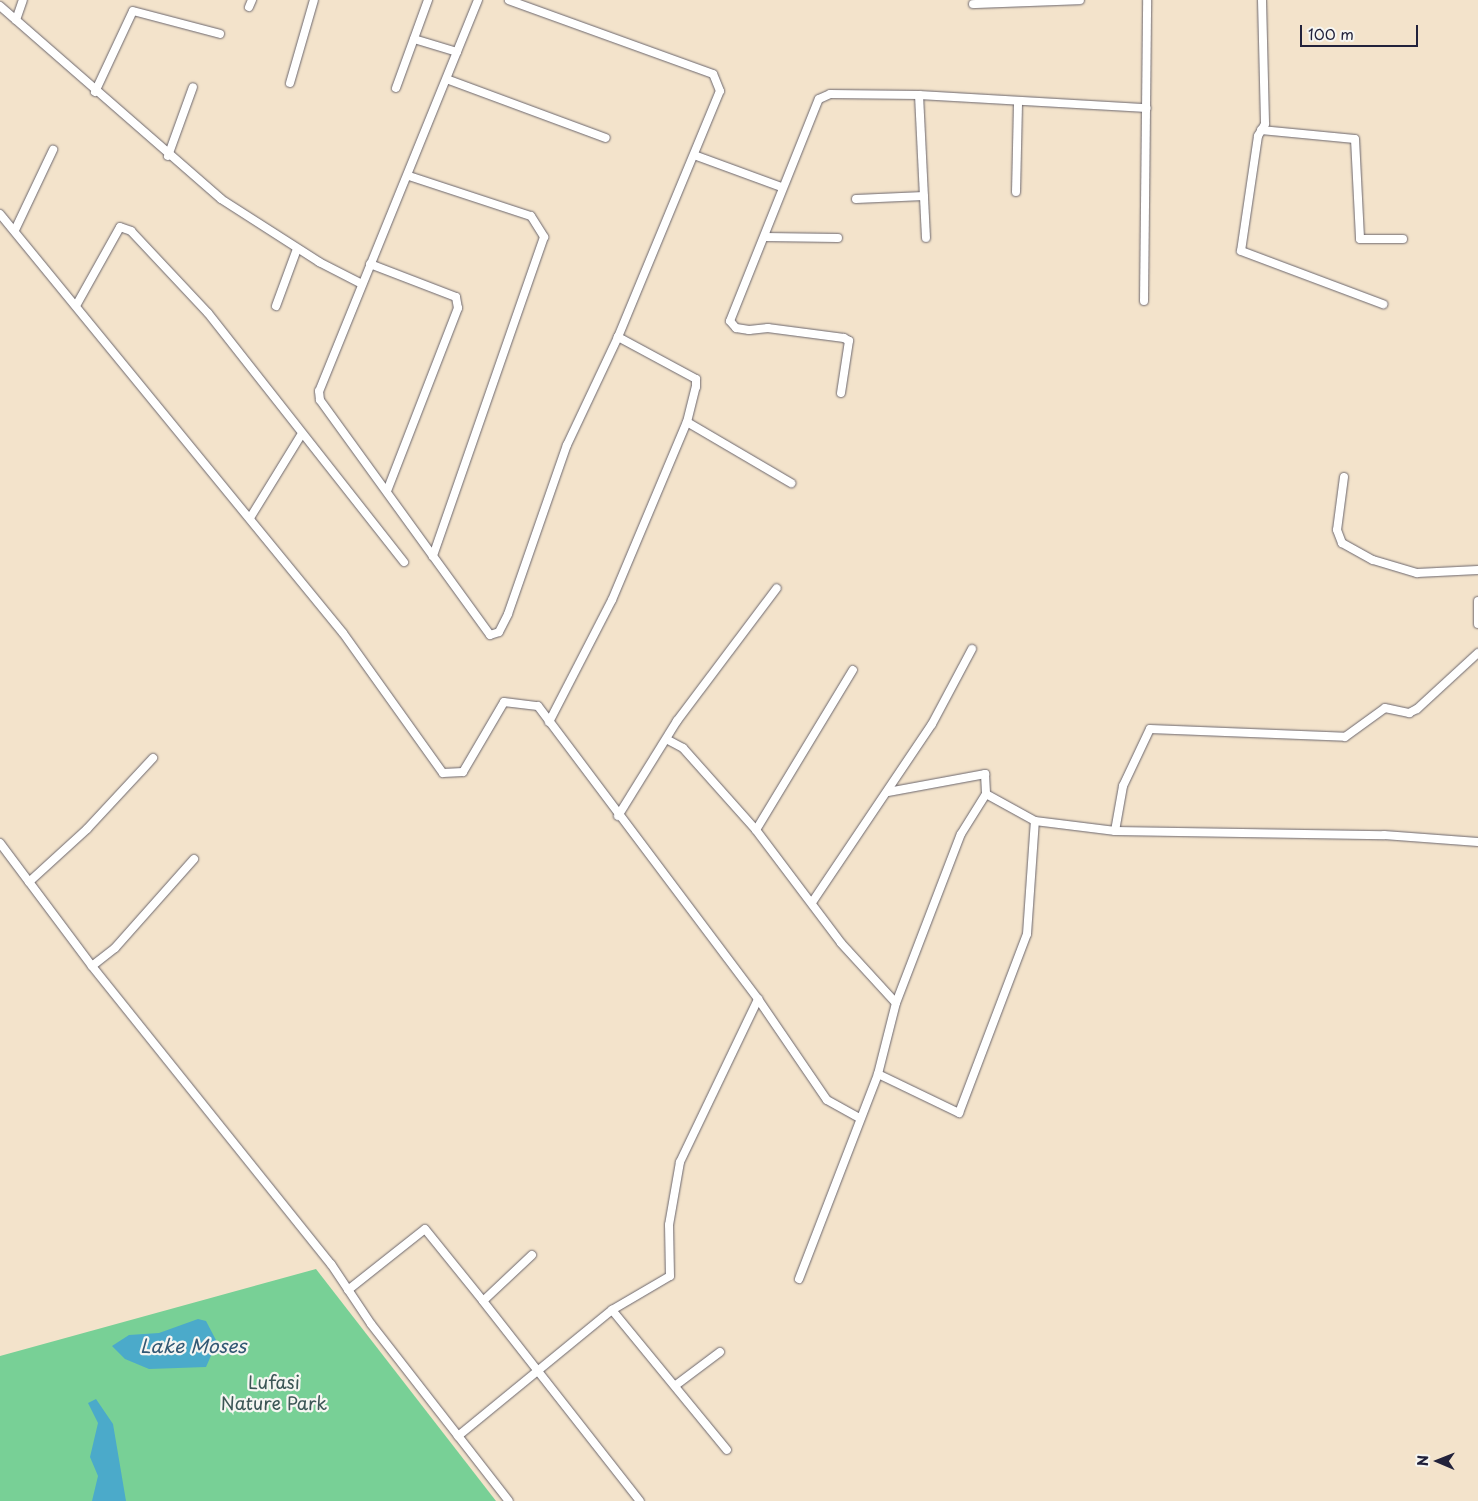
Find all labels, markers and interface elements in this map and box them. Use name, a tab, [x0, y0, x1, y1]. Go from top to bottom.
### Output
scale bar	[1303, 15, 1420, 47]
text: 100 m	[1308, 22, 1354, 45]
water label: Lake Moses	[140, 1335, 246, 1357]
park label: Lufasi Nature Park	[221, 1372, 327, 1415]
north arrow	[1413, 1436, 1463, 1486]
text: N	[1412, 1455, 1433, 1466]

